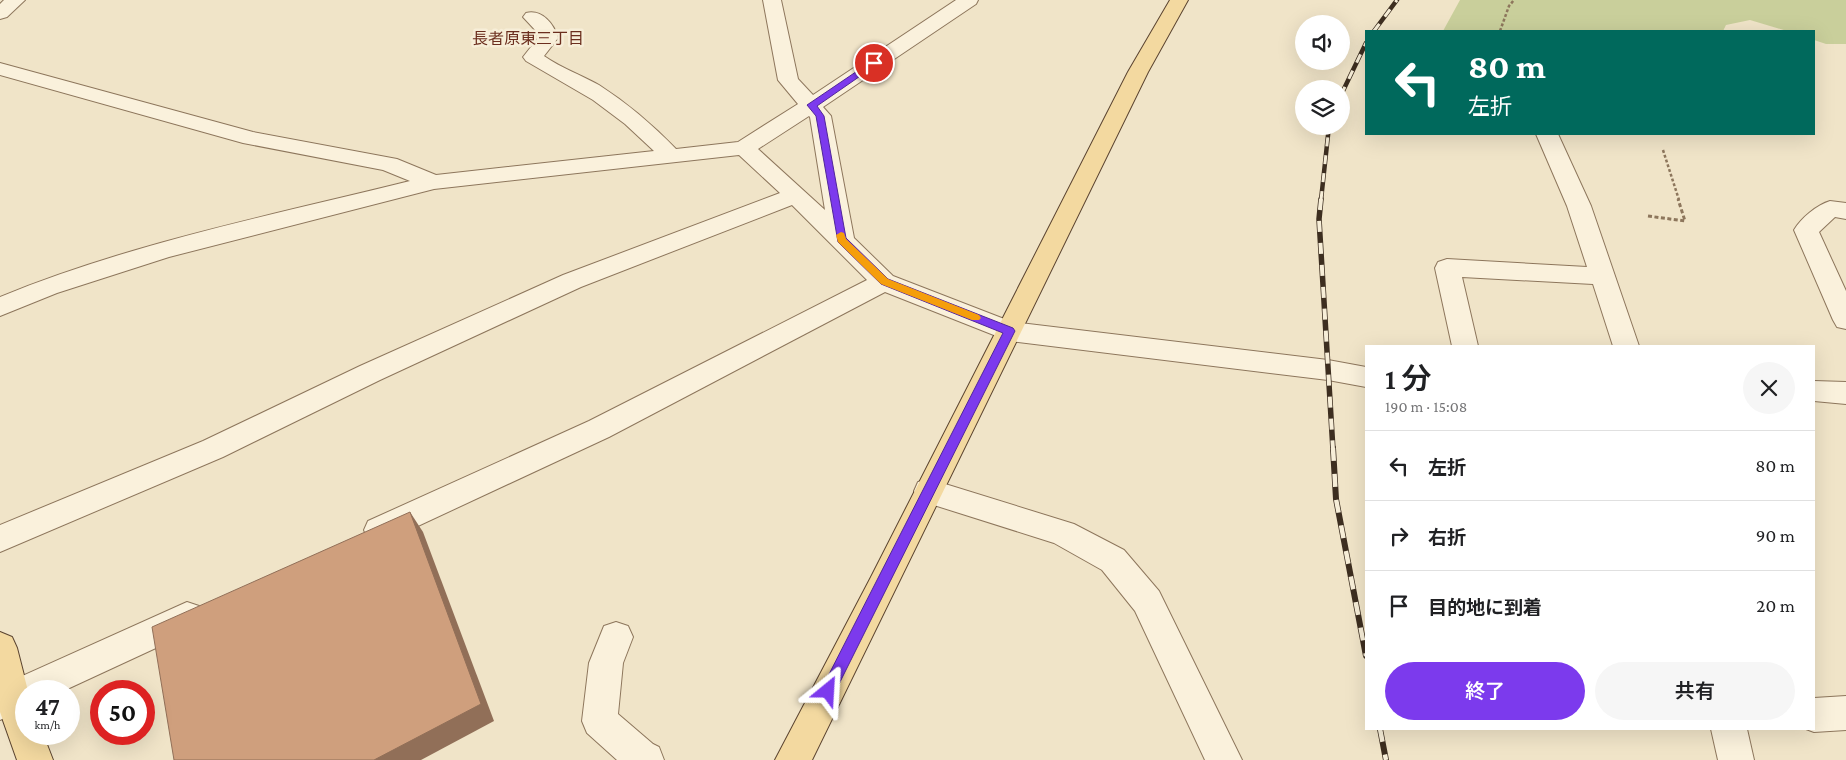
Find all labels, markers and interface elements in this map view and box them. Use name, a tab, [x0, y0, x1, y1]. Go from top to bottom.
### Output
map controls	[1295, 15, 1350, 135]
button: sound	[1295, 15, 1350, 70]
district label: 長者原東三丁目	[472, 30, 584, 47]
pin	[853, 42, 895, 84]
text: 80 m	[1468, 47, 1546, 86]
icon: arrive	[860, 49, 888, 77]
icon: left	[1385, 50, 1450, 115]
button: layers	[1295, 80, 1350, 135]
text: 左折	[1468, 94, 1512, 119]
text: 1 分	[1385, 362, 1431, 395]
button: close	[1743, 362, 1795, 414]
text: 190 m · 15:08	[1385, 398, 1467, 415]
icon: left	[1385, 452, 1413, 480]
text: 80 m	[1755, 455, 1795, 476]
text: 左折	[1428, 457, 1466, 478]
icon: right	[1385, 522, 1413, 550]
text: 90 m	[1756, 525, 1795, 546]
text: 右折	[1428, 527, 1466, 548]
icon: arrive	[1385, 592, 1413, 620]
text: 20 m	[1756, 595, 1795, 616]
text: 目的地に到着	[1428, 597, 1542, 618]
button: 終了	[1385, 662, 1585, 720]
button: 共有	[1595, 662, 1795, 720]
position arrow	[801, 664, 853, 716]
speed limit sign: 50	[90, 680, 155, 745]
text: 47	[35, 693, 60, 720]
text: km/h	[35, 718, 60, 732]

